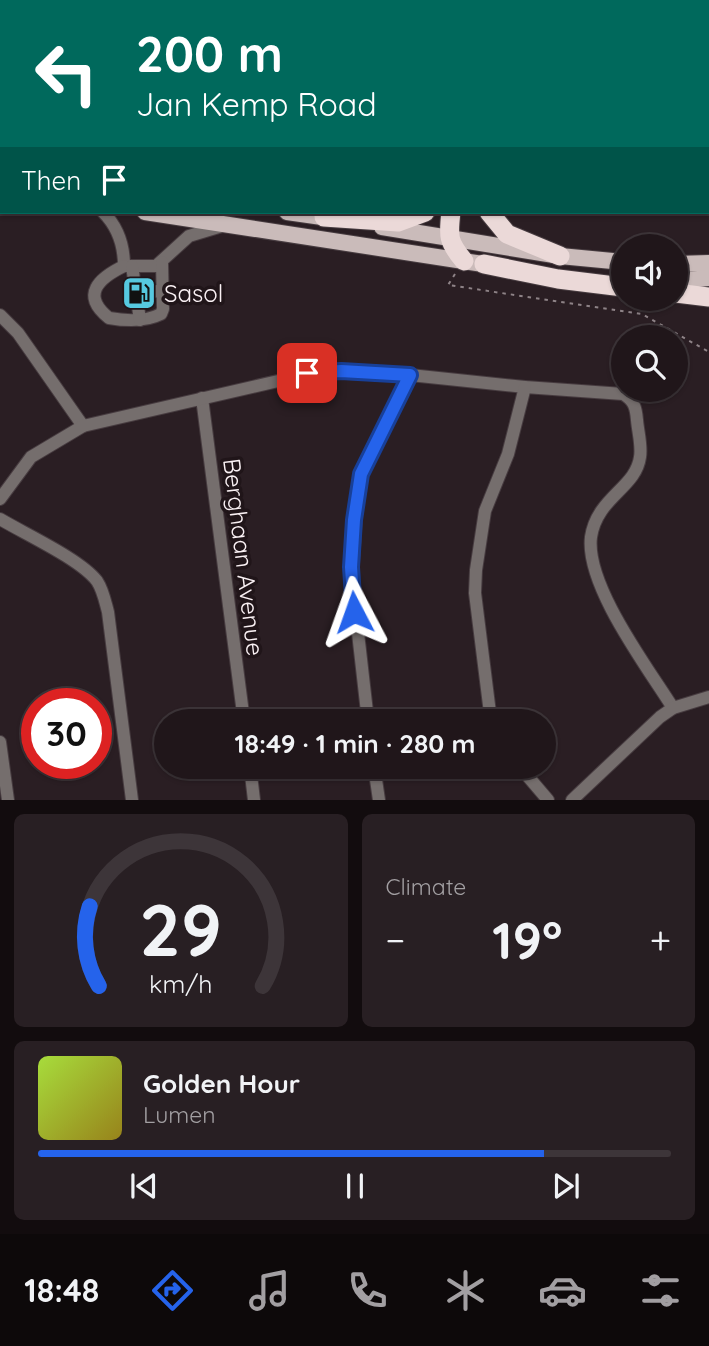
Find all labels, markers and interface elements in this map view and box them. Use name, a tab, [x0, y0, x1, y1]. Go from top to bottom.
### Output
text: 200 m	[136, 23, 283, 84]
icon: left	[21, 28, 112, 119]
text: Jan Kemp Road	[136, 84, 377, 124]
icon: arrive	[95, 161, 133, 199]
text: Then	[21, 164, 81, 197]
map controls	[611, 234, 688, 402]
button: sound	[611, 234, 688, 311]
fuel station icon: Sasol	[120, 274, 158, 312]
place label: Sasol	[164, 278, 223, 308]
button: search	[611, 325, 688, 402]
pin	[277, 343, 337, 403]
icon: arrive	[288, 354, 326, 392]
street label: Berghaan Avenue	[217, 457, 271, 657]
position arrow	[317, 575, 391, 649]
speed limit sign: 30	[21, 688, 112, 779]
text: 18:49 · 1 min · 280 m	[235, 727, 475, 760]
text: Climate	[386, 872, 466, 901]
text: 29	[139, 884, 222, 975]
text: 19°	[492, 907, 563, 972]
text: −	[386, 916, 405, 964]
text: +	[650, 916, 671, 964]
text: km/h	[149, 968, 212, 999]
text: Golden Hour	[143, 1067, 300, 1100]
text: Lumen	[143, 1100, 216, 1129]
icon: previous	[125, 1167, 163, 1205]
icon: pause	[336, 1167, 374, 1205]
icon: next	[547, 1167, 585, 1205]
icon: directions	[148, 1266, 197, 1315]
icon: music	[245, 1266, 294, 1315]
icon: phone	[343, 1266, 392, 1315]
icon: climate	[441, 1266, 490, 1315]
icon: car	[538, 1266, 587, 1315]
icon: filters	[636, 1266, 685, 1315]
text: 18:48	[24, 1270, 99, 1310]

